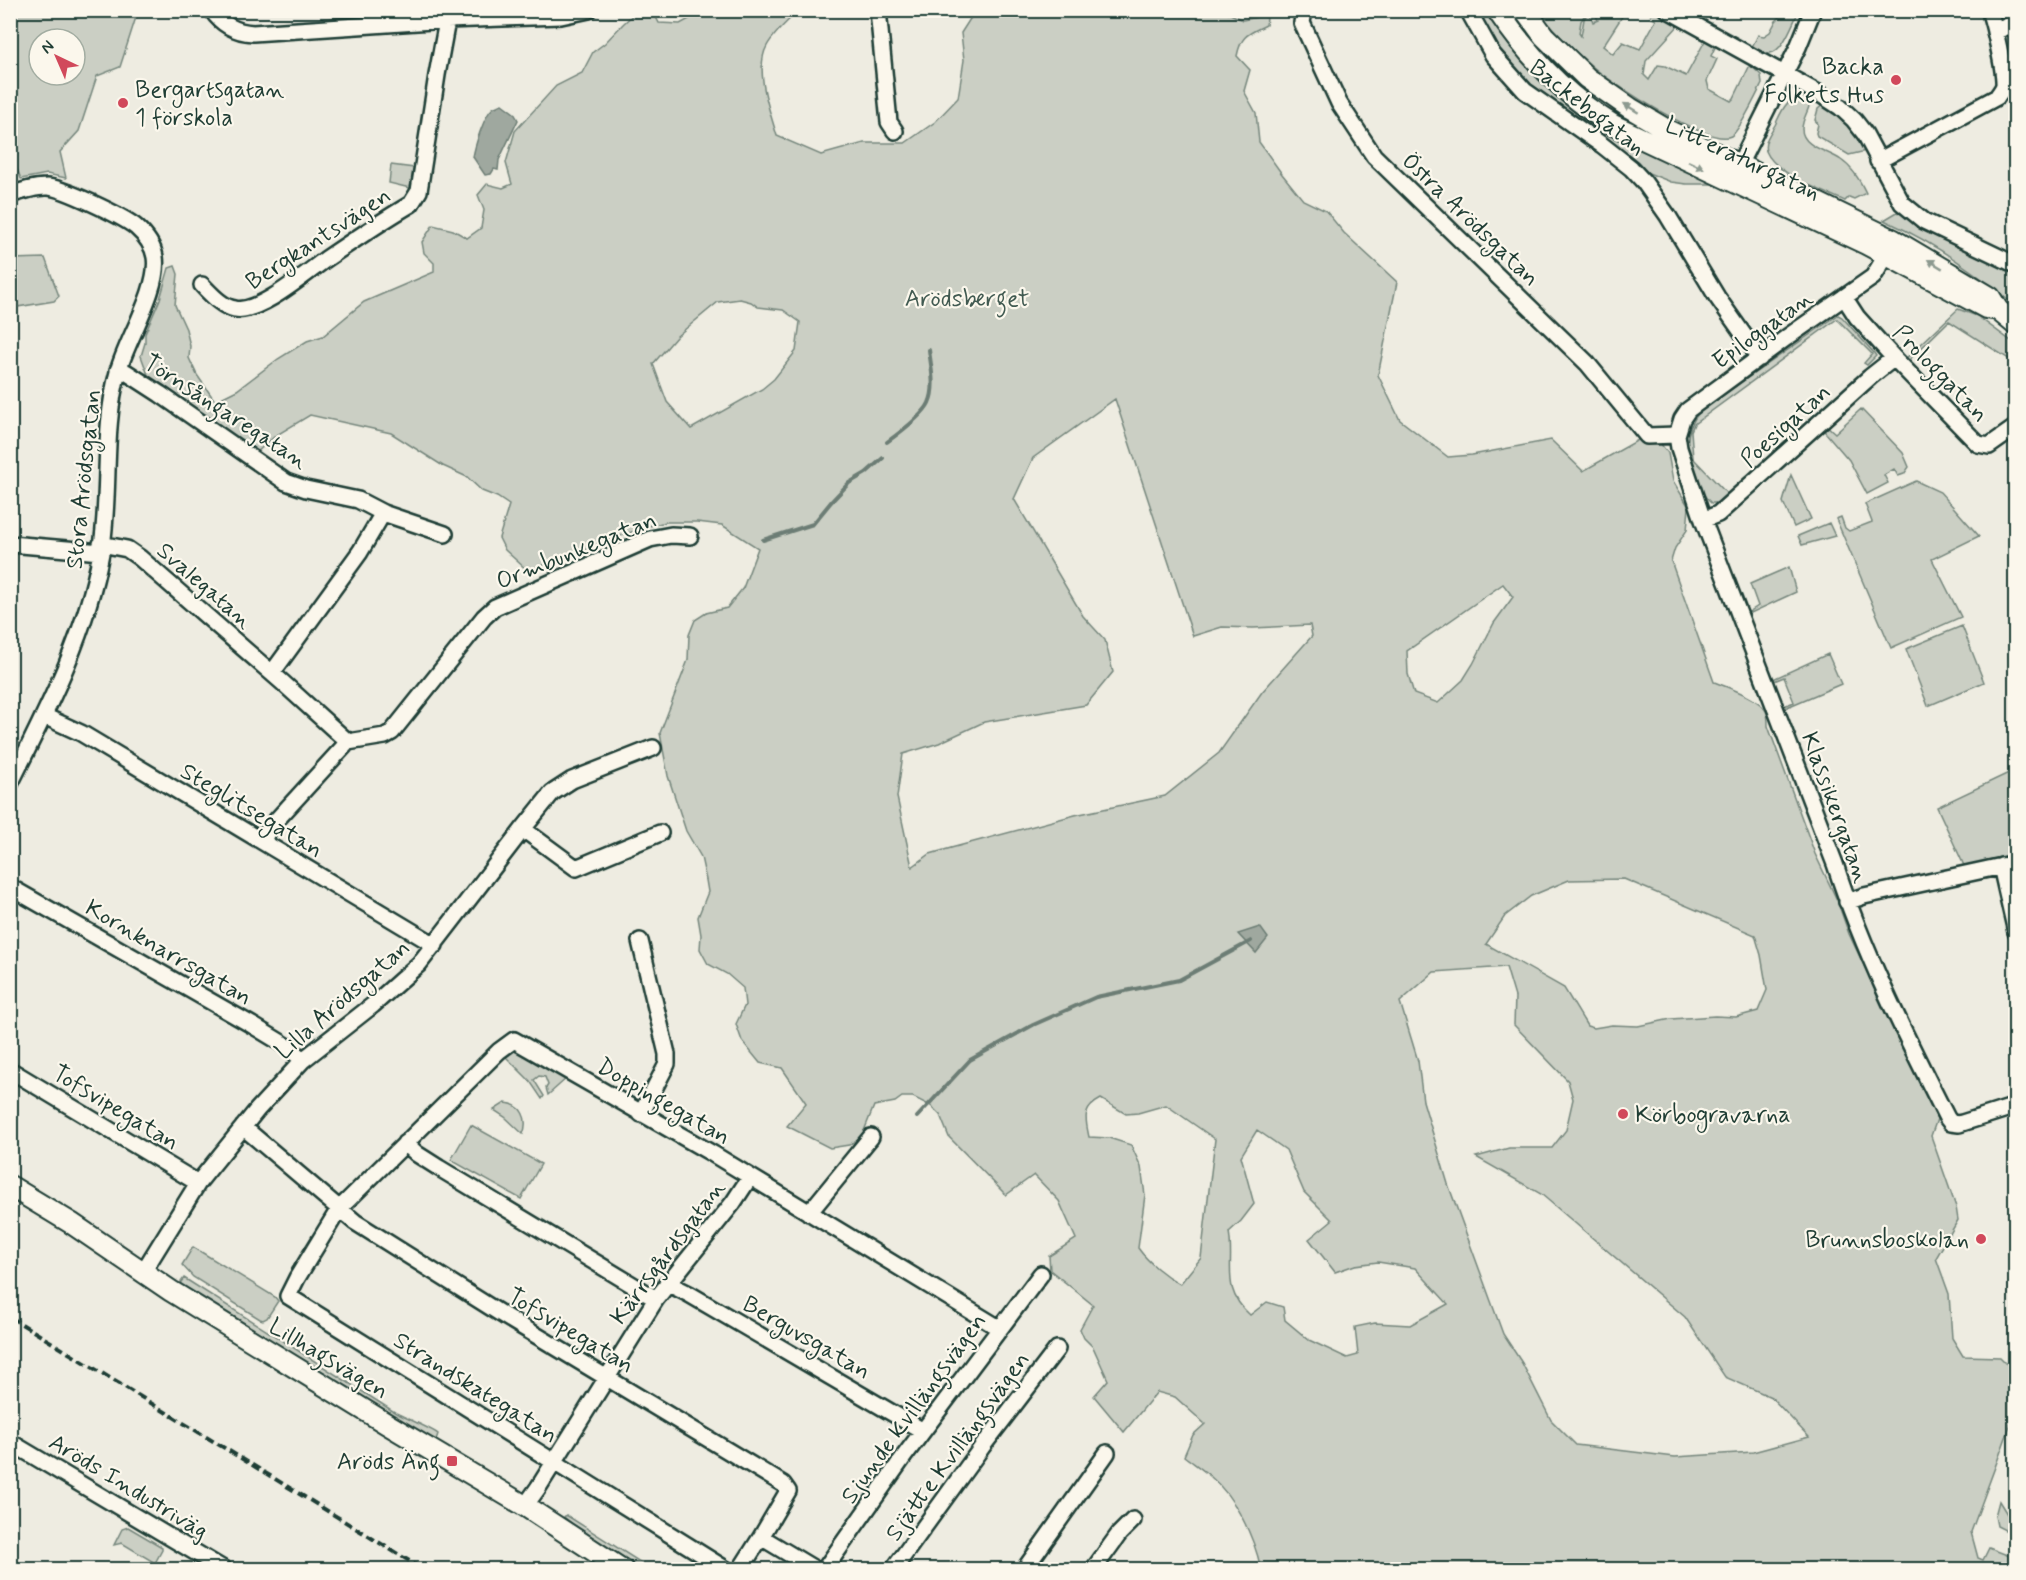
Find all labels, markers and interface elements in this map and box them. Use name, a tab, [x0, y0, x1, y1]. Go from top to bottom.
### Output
north arrow	[27, 27, 87, 87]
text: N	[36, 36, 59, 59]
place label: Backa Folkets Hus	[1764, 52, 1884, 111]
street label: Backebogatan	[1521, 53, 1652, 166]
marker: Backa Folkets Hus	[1889, 73, 1903, 87]
place label: Bergartsgatan 1 förskola	[135, 75, 284, 134]
marker: Bergartsgatan 1 förskola	[116, 96, 130, 110]
one-way arrow	[1623, 103, 1639, 114]
street label: Litteraturgatan	[1658, 110, 1825, 212]
street label: Östra Arödsgatan	[1393, 146, 1545, 295]
one-way arrow	[1687, 160, 1704, 169]
street label: Bergkantsvägen	[240, 181, 398, 299]
one-way arrow	[1927, 259, 1943, 270]
street label: Epiloggatan	[1707, 283, 1821, 379]
park label: Arödsberget	[905, 284, 1029, 318]
street label: Prologgatan	[1883, 318, 1995, 432]
street label: Törnsångaregatan	[135, 347, 314, 480]
street label: Poesigatan	[1734, 377, 1839, 476]
street label: Stora Arödsgatan	[60, 388, 111, 571]
street label: Ormbunkegatan	[492, 505, 662, 600]
street label: Svalegatan	[150, 536, 259, 636]
street label: Klassikergatan	[1793, 728, 1876, 887]
street label: Steglitsegatan	[173, 757, 328, 868]
street label: Kornknarrsgatan	[78, 893, 257, 1015]
street label: Lilla Arödsgatan	[269, 933, 418, 1069]
street label: Doppingegatan	[589, 1052, 736, 1156]
street label: Tofsvipegatan	[45, 1058, 184, 1160]
place label: Körbogravarna	[1635, 1100, 1791, 1133]
marker: Körbogravarna	[1616, 1107, 1630, 1121]
street label: Kärrsgårdsgatan	[604, 1174, 733, 1331]
place label: Brunnsboskolan	[1805, 1225, 1969, 1256]
marker: Brunnsboskolan	[1974, 1232, 1988, 1246]
street label: Tofsvipegatan	[500, 1281, 639, 1383]
street label: Berguvsgatan	[736, 1289, 876, 1389]
street label: Sjunde Kvillängsvägen	[834, 1307, 996, 1512]
street label: Lillhagsvägen	[261, 1311, 394, 1410]
street label: Strandskategatan	[386, 1325, 563, 1453]
street label: Sjätte Kvillängsvägen	[879, 1346, 1040, 1550]
street label: Aröds Industriväg	[43, 1427, 214, 1547]
place label: Aröds Äng	[337, 1447, 440, 1481]
marker: Aröds Äng	[445, 1454, 459, 1468]

